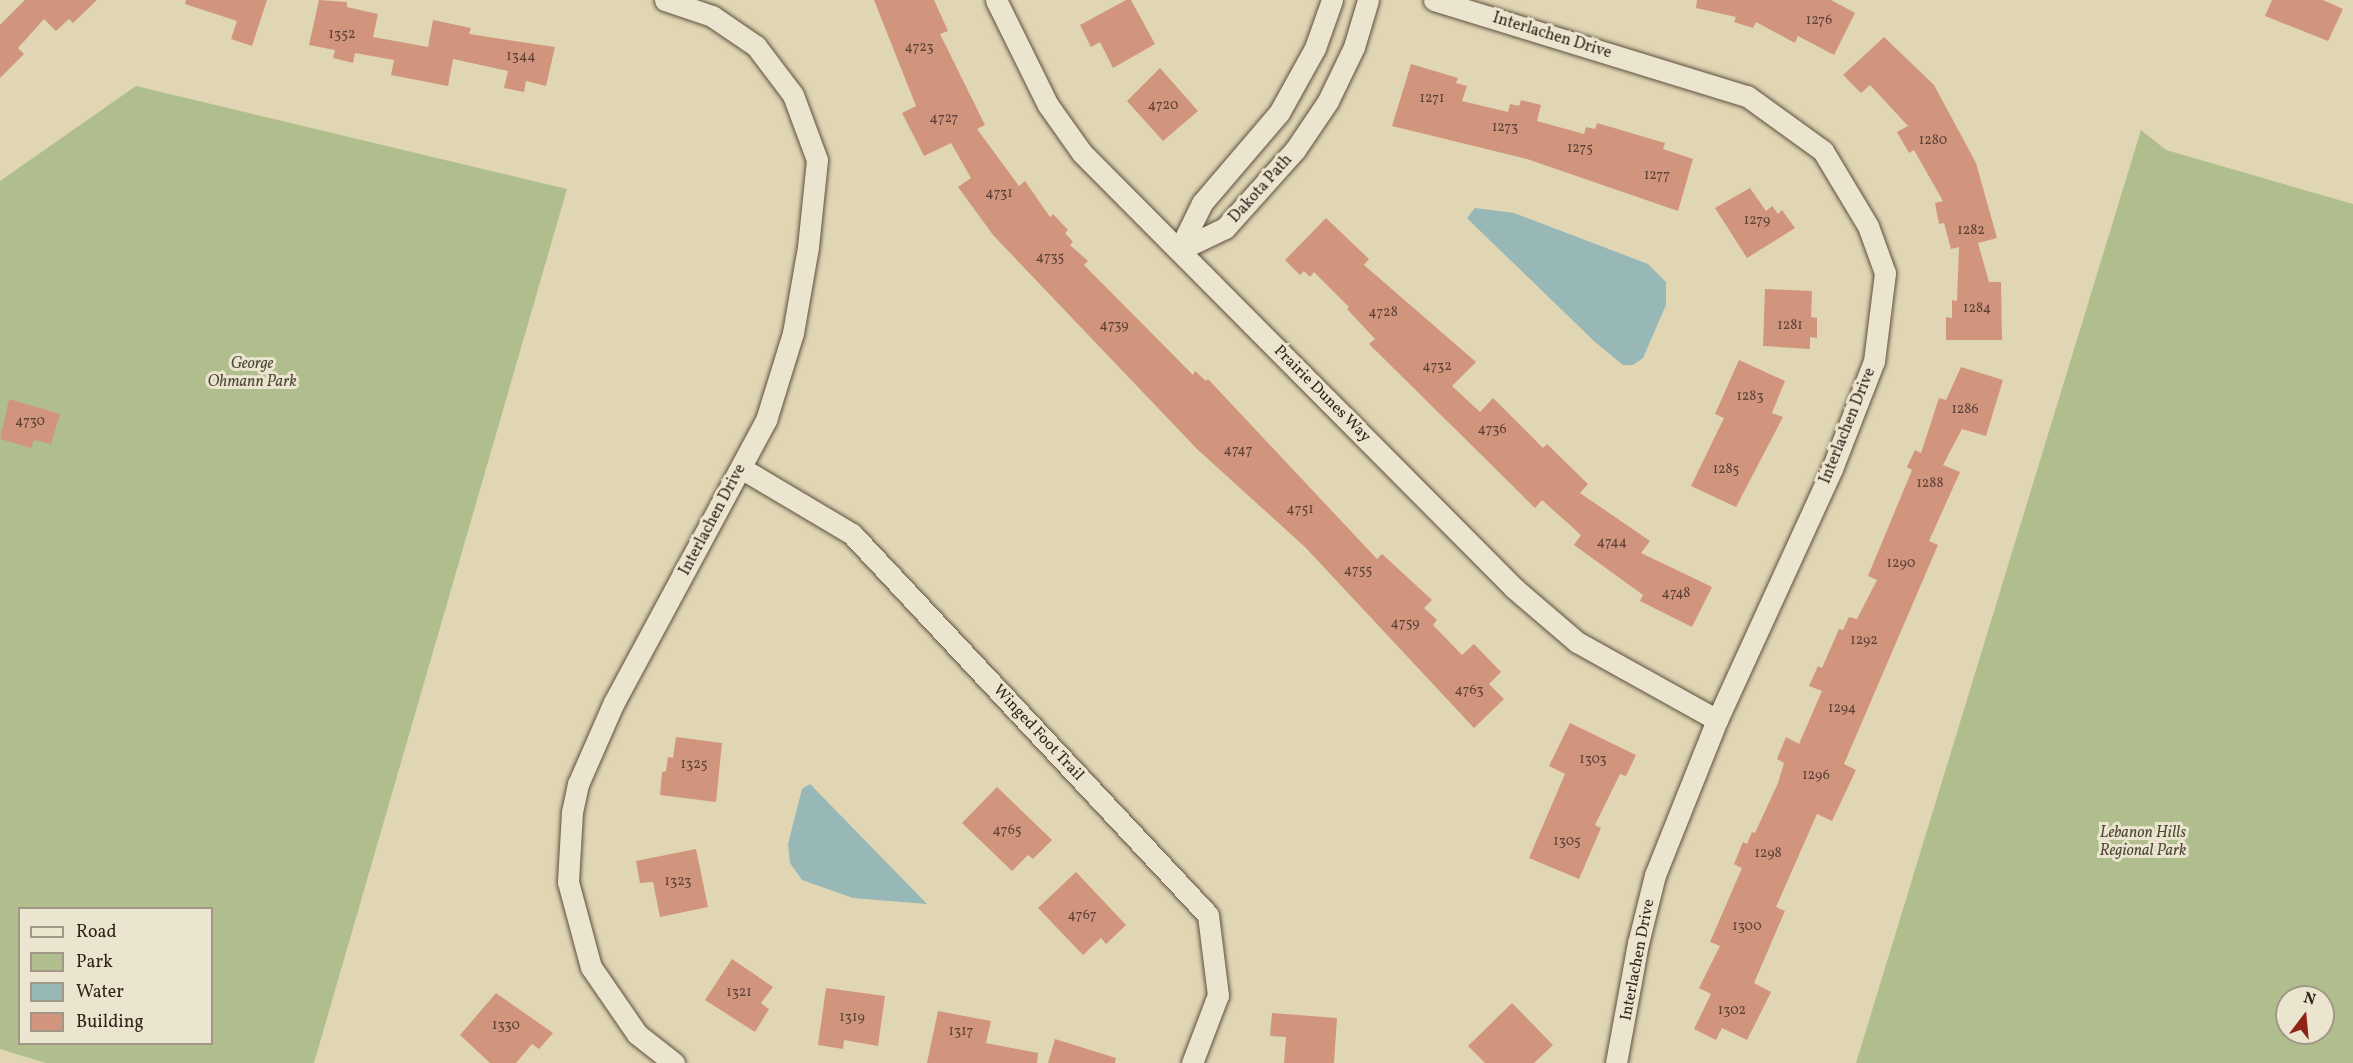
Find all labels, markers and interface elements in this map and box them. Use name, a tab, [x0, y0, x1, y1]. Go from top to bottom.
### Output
street label: Interlachen Drive	[1490, 9, 1614, 63]
house number: 1276	[1806, 13, 1832, 29]
house number: 1352	[329, 27, 355, 43]
house number: 4723	[904, 40, 934, 56]
house number: 1344	[506, 49, 536, 65]
house number: 1271	[1420, 91, 1444, 107]
house number: 4720	[1148, 98, 1178, 114]
house number: 4727	[930, 111, 958, 127]
house number: 1273	[1492, 120, 1518, 136]
house number: 1280	[1919, 133, 1947, 149]
house number: 1275	[1567, 141, 1593, 157]
street label: Dakota Path	[1225, 151, 1297, 227]
house number: 1277	[1644, 168, 1670, 184]
house number: 4731	[985, 186, 1013, 202]
house number: 1279	[1744, 213, 1770, 229]
house number: 1282	[1957, 223, 1985, 239]
house number: 4735	[1036, 250, 1064, 266]
house number: 1284	[1963, 301, 1991, 317]
house number: 4728	[1368, 305, 1398, 321]
house number: 4739	[1100, 318, 1128, 334]
house number: 1281	[1777, 318, 1803, 334]
street label: Prairie Dunes Way	[1269, 341, 1375, 447]
park label: George Ohmann Park	[207, 354, 297, 392]
house number: 4732	[1422, 359, 1452, 375]
street label: Interlachen Drive	[1816, 365, 1880, 487]
house number: 1283	[1736, 389, 1764, 405]
house number: 1286	[1951, 402, 1979, 418]
house number: 4730	[15, 414, 45, 430]
house number: 4736	[1478, 422, 1506, 438]
house number: 4747	[1224, 443, 1252, 459]
street label: Interlachen Drive	[676, 461, 750, 579]
house number: 1285	[1713, 462, 1739, 478]
house number: 1288	[1916, 476, 1944, 492]
house number: 4751	[1286, 502, 1314, 518]
house number: 4744	[1597, 535, 1627, 551]
house number: 1290	[1887, 556, 1915, 572]
house number: 4755	[1344, 563, 1372, 579]
house number: 4748	[1662, 586, 1690, 602]
house number: 4759	[1391, 616, 1419, 632]
house number: 1292	[1850, 633, 1878, 649]
street label: Winged Foot Trail	[988, 681, 1088, 785]
house number: 4763	[1454, 683, 1484, 699]
house number: 1294	[1828, 701, 1856, 717]
house number: 1303	[1579, 752, 1607, 768]
house number: 1325	[681, 757, 707, 773]
house number: 1296	[1802, 768, 1830, 784]
house number: 4765	[993, 823, 1021, 839]
park label: Lebanon Hills Regional Park	[2100, 823, 2186, 861]
house number: 1305	[1553, 834, 1581, 850]
house number: 1298	[1754, 846, 1782, 862]
house number: 1323	[665, 874, 691, 890]
street label: Interlachen Drive	[1617, 898, 1659, 1022]
legend	[18, 907, 213, 1045]
house number: 4767	[1067, 908, 1097, 924]
house number: 1300	[1732, 919, 1762, 935]
text: Road	[76, 920, 117, 945]
text: Park	[76, 950, 113, 975]
text: Water	[76, 980, 124, 1005]
house number: 1321	[726, 985, 752, 1001]
north arrow	[2275, 985, 2335, 1045]
text: N	[2301, 987, 2318, 1012]
house number: 1302	[1718, 1003, 1746, 1019]
text: Building	[76, 1010, 144, 1035]
house number: 1319	[839, 1010, 865, 1026]
house number: 1330	[492, 1018, 520, 1034]
house number: 1317	[949, 1024, 973, 1040]

